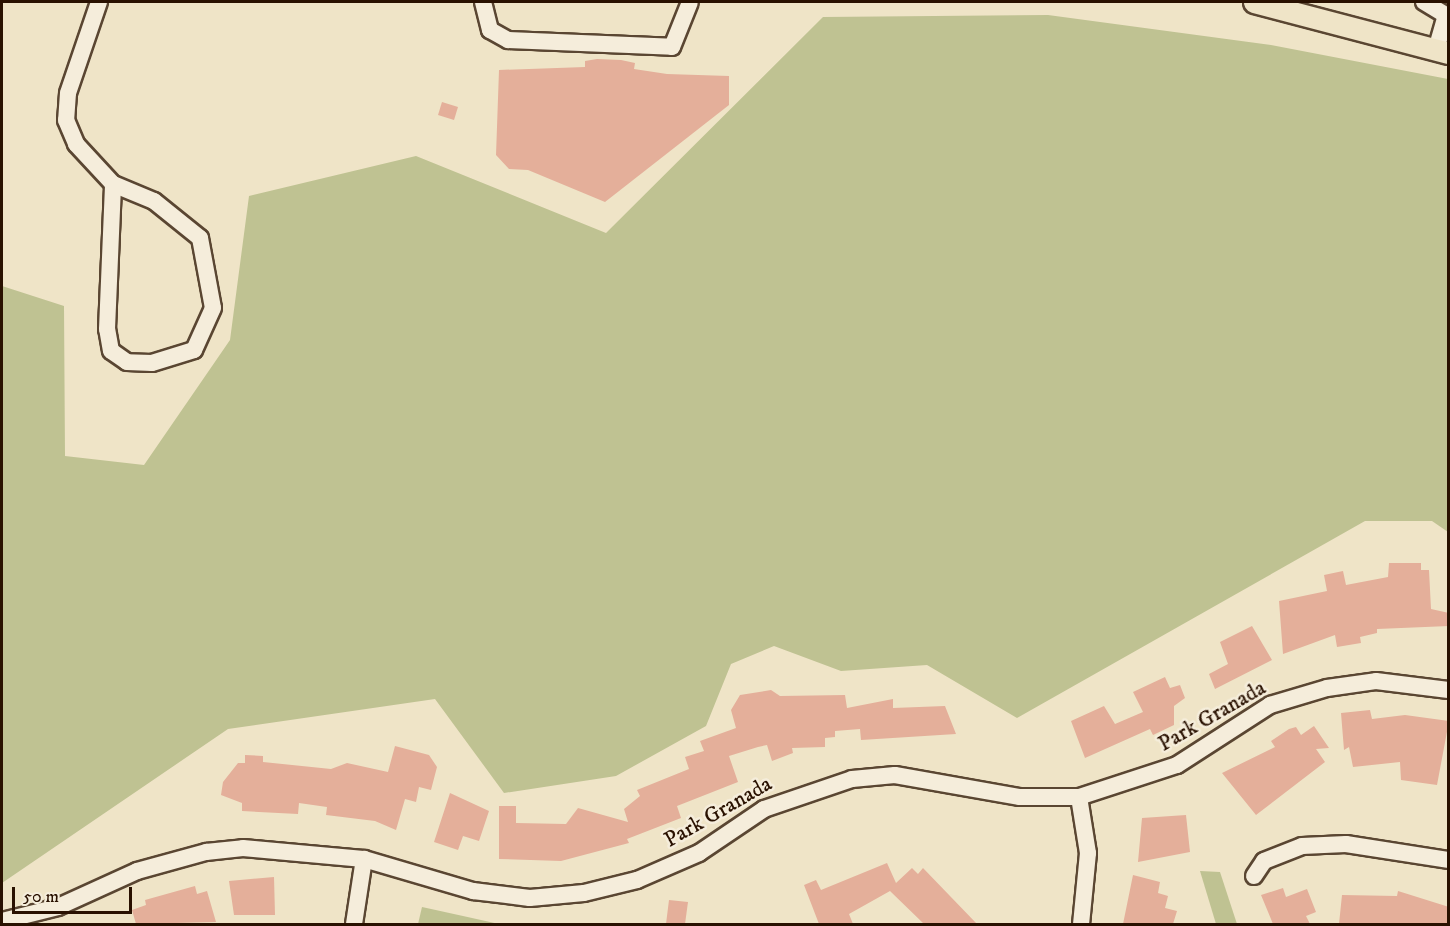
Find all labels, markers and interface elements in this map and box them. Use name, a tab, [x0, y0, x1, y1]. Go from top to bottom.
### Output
street label: Park Granada	[1153, 675, 1271, 757]
street label: Park Granada	[659, 771, 777, 853]
scale bar	[15, 875, 135, 913]
text: 50 m	[23, 886, 59, 908]

